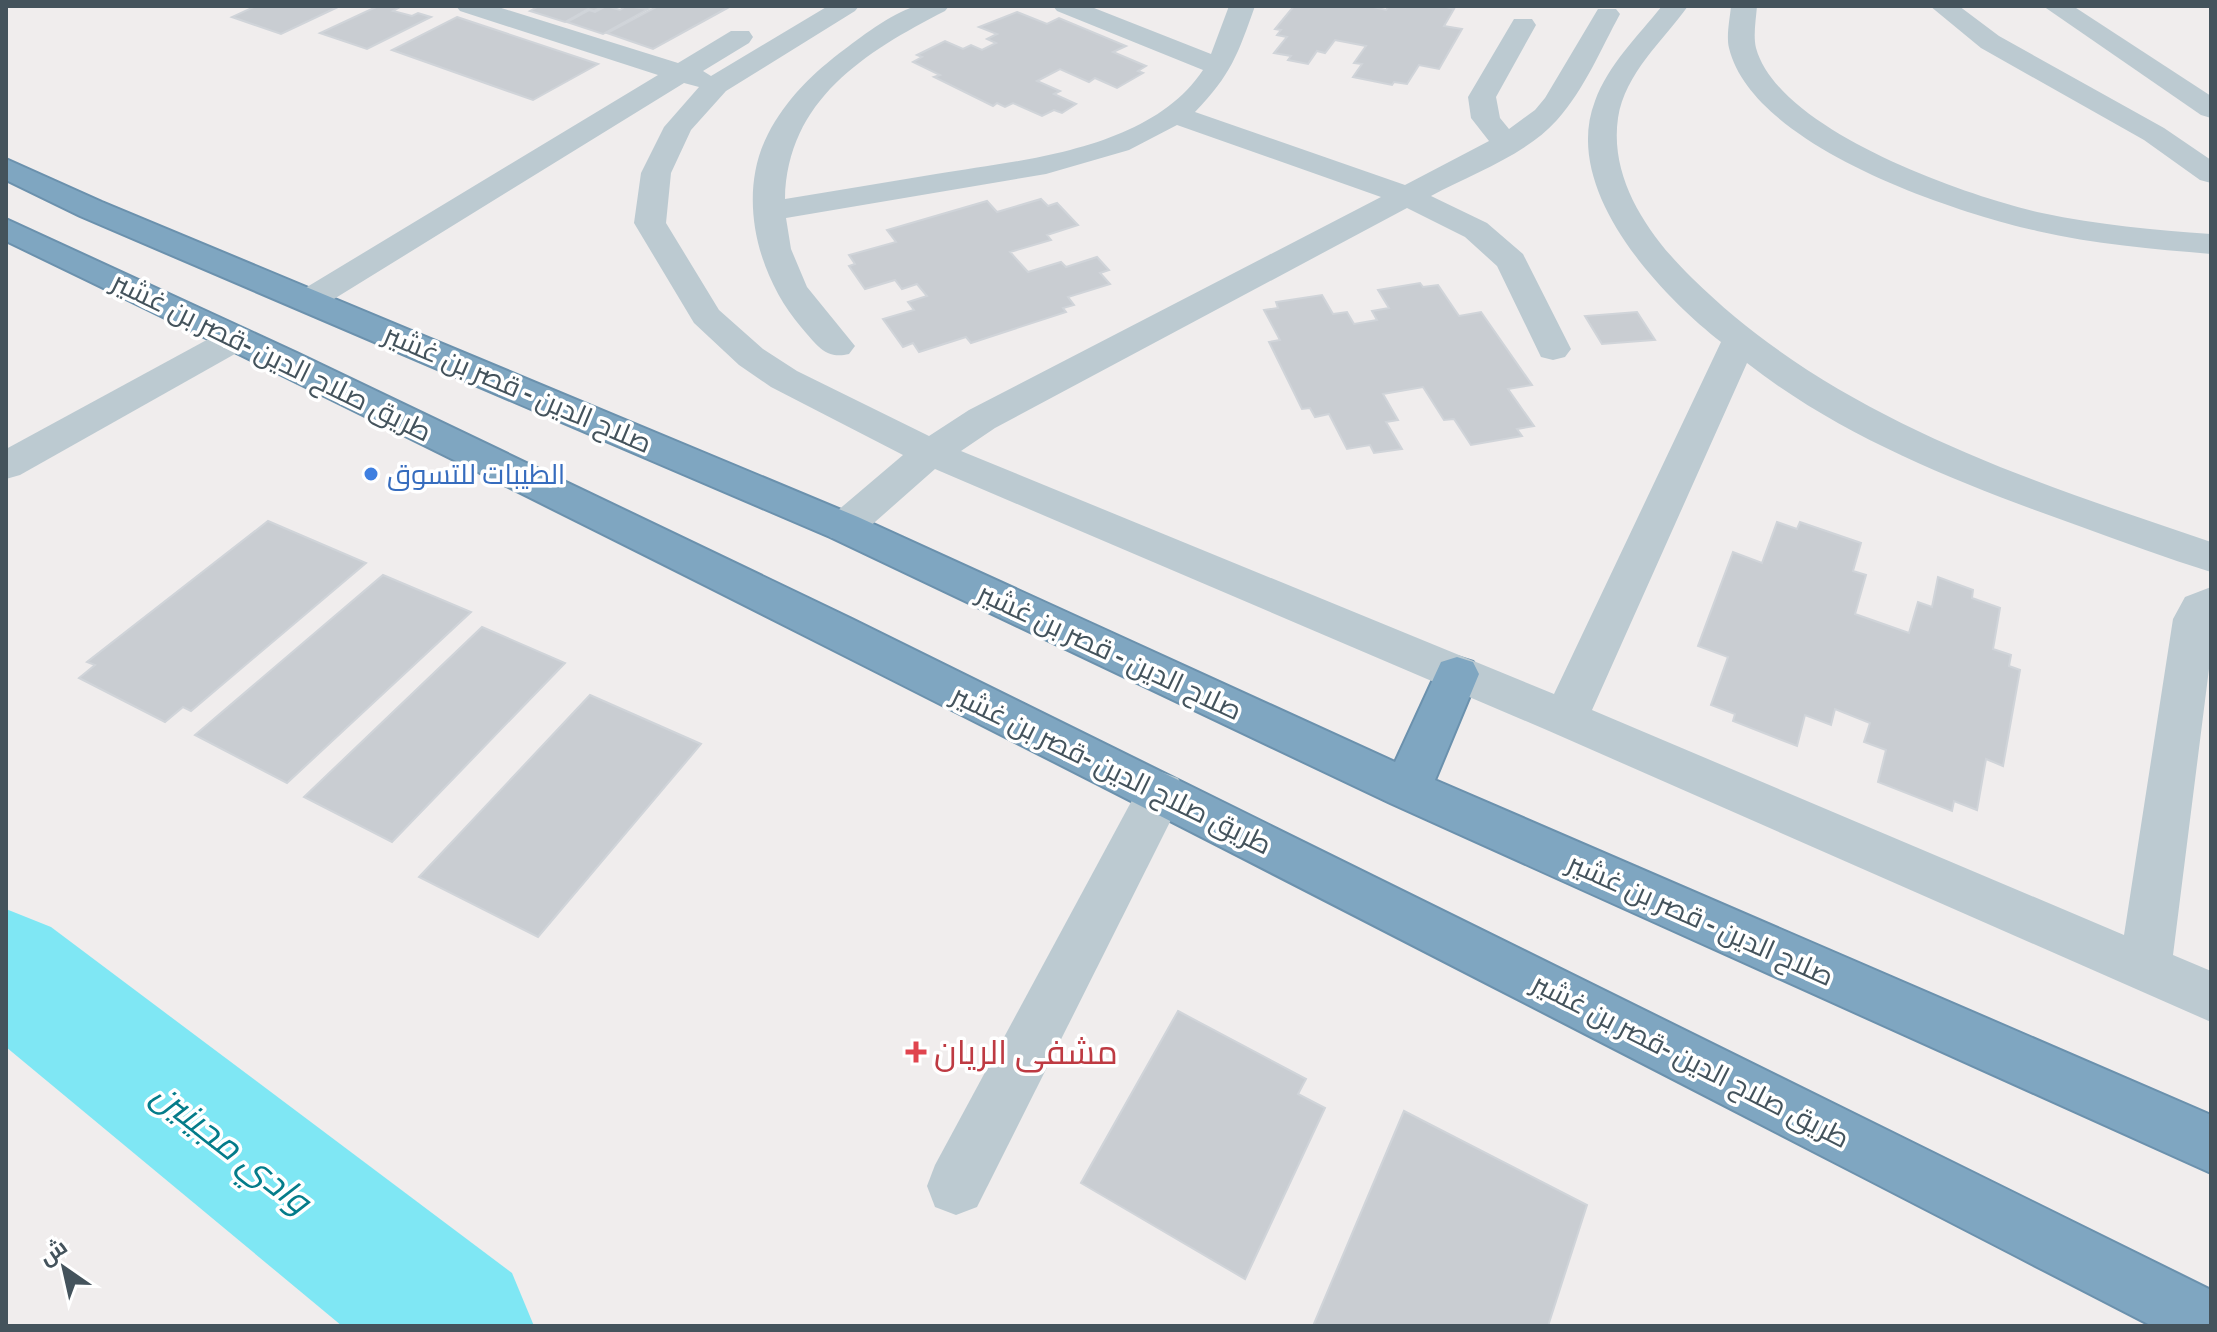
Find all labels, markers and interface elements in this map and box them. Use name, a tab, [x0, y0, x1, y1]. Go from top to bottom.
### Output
street label: طريق صلاح الدين -قصر بن غشير	[104, 261, 438, 450]
street label: صلاح الدين - قصر بن غشير	[376, 314, 658, 462]
place label: الطيبات للتسوق	[387, 455, 565, 493]
marker: الطيبات للتسوق	[362, 465, 380, 483]
street label: صلاح الدين - قصر بن غشير	[970, 572, 1248, 729]
street label: طريق صلاح الدين -قصر بن غشير	[944, 674, 1278, 863]
street label: صلاح الدين - قصر بن غشير	[1560, 842, 1840, 995]
street label: طريق صلاح الدين -قصر بن غشير	[1524, 962, 1856, 1157]
place label: مشفى الريان	[934, 1029, 1118, 1075]
marker: مشفى الريان	[905, 1041, 927, 1063]
water label: وادي مجينين	[140, 1070, 323, 1229]
north arrow	[24, 1228, 104, 1308]
text: ش	[33, 1231, 73, 1272]

